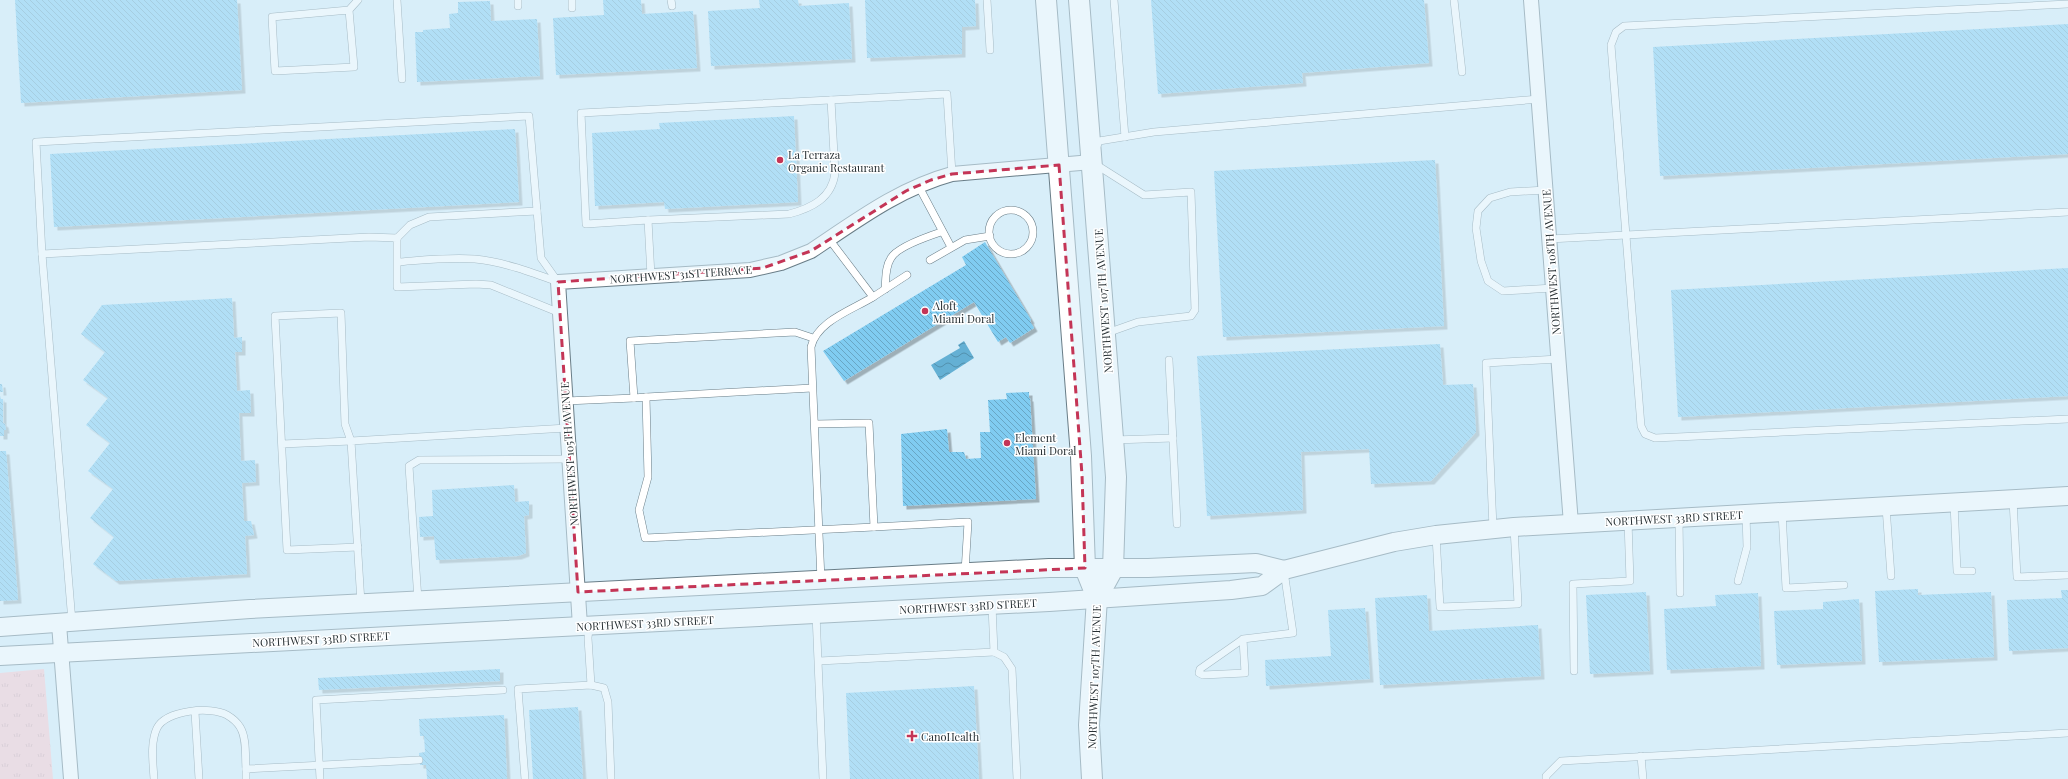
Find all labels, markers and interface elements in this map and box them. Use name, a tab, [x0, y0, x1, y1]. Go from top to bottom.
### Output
place label: La Terraza Organic Restaurant	[788, 147, 884, 175]
marker: La Terraza Organic Restaurant	[775, 155, 785, 165]
street label: NORTHWEST 108TH AVENUE	[1538, 188, 1564, 335]
street label: NORTHWEST 107TH AVENUE	[1090, 228, 1116, 374]
street label: NORTHWEST 31ST TERRACE	[609, 262, 753, 286]
place label: Aloft Miami Doral	[932, 298, 995, 326]
marker: Aloft Miami Doral	[920, 306, 930, 316]
street label: NORTHWEST 105TH AVENUE	[556, 381, 582, 527]
place label: Element Miami Doral	[1015, 430, 1077, 458]
marker: Element Miami Doral	[1002, 438, 1012, 448]
street label: NORTHWEST 33RD STREET	[1605, 507, 1743, 529]
street label: NORTHWEST 33RD STREET	[899, 595, 1037, 617]
street label: NORTHWEST 107TH AVENUE	[1084, 604, 1104, 749]
street label: NORTHWEST 33RD STREET	[576, 612, 714, 634]
street label: NORTHWEST 33RD STREET	[252, 628, 390, 650]
place label: CanoHealth	[921, 729, 980, 744]
marker: CanoHealth	[906, 730, 918, 742]

